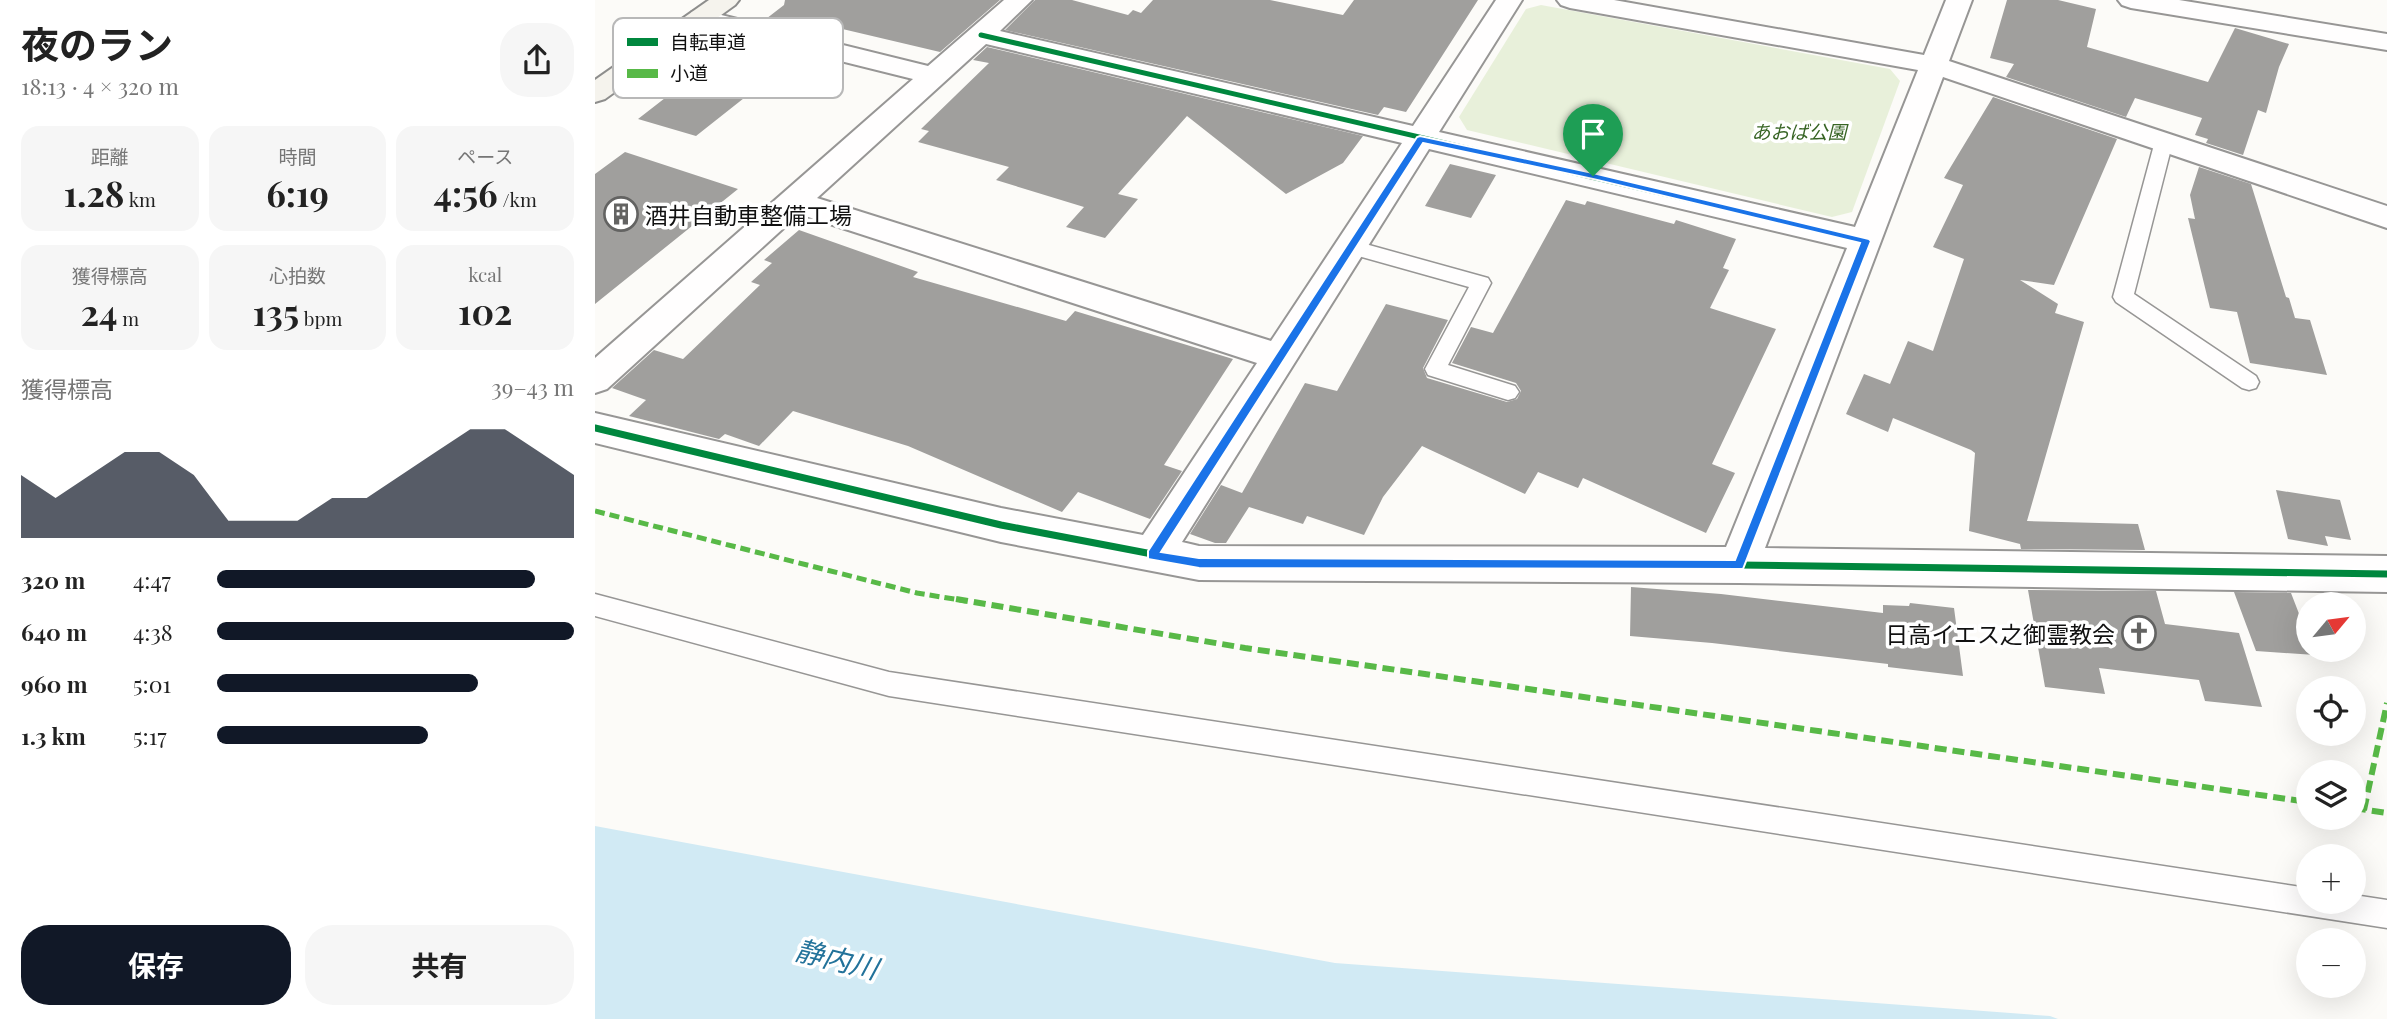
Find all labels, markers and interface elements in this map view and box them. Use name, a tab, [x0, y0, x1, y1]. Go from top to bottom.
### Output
text: 夜のラン	[21, 18, 173, 69]
legend	[613, 18, 843, 98]
button: share	[500, 23, 574, 97]
text: 自転車道	[670, 28, 746, 54]
text: 小道	[670, 59, 708, 85]
text: 18:13 · 4 × 320 m	[21, 70, 179, 101]
pin	[1563, 104, 1623, 176]
icon: arrive	[1574, 115, 1612, 153]
park label: あおば公園	[1751, 118, 1849, 144]
text: 距離	[91, 143, 129, 169]
text: 時間	[278, 143, 317, 169]
text: ペース	[457, 143, 513, 169]
text: 1.28	[64, 169, 124, 216]
text: 6:19	[266, 169, 329, 216]
text: 4:56	[433, 169, 498, 216]
text: km	[124, 186, 156, 212]
text: /km	[498, 186, 537, 212]
building icon: 酒井自動車整備工場	[602, 195, 640, 233]
place label: 酒井自動車整備工場	[645, 199, 852, 230]
text: kcal	[468, 261, 502, 287]
text: 獲得標高	[72, 262, 148, 288]
text: 心拍数	[269, 262, 326, 288]
text: 102	[458, 287, 512, 334]
text: 24	[81, 288, 117, 335]
text: 135	[253, 288, 299, 335]
text: m	[117, 305, 139, 331]
text: bpm	[299, 305, 342, 331]
text: 39–43 m	[491, 371, 574, 402]
text: 獲得標高	[21, 373, 113, 404]
text: 320 m	[21, 564, 85, 595]
text: 4:47	[133, 564, 171, 595]
north arrow	[2296, 592, 2366, 662]
map controls	[2296, 592, 2366, 998]
church icon: 日高イエス之御霊教会	[2120, 614, 2158, 652]
text: 640 m	[21, 616, 87, 647]
text: 4:38	[133, 616, 173, 647]
place label: 日高イエス之御霊教会	[1885, 618, 2115, 649]
text: 960 m	[21, 668, 88, 699]
text: 5:01	[133, 668, 171, 699]
button: locate	[2296, 676, 2366, 746]
text: 1.3 km	[21, 720, 86, 751]
text: 5:17	[133, 720, 167, 751]
button: layers	[2296, 760, 2366, 830]
button: +	[2296, 844, 2366, 914]
button: 保存	[21, 925, 291, 1005]
button: 共有	[305, 925, 574, 1005]
button: −	[2296, 928, 2366, 998]
water label: 静内川	[792, 930, 885, 987]

